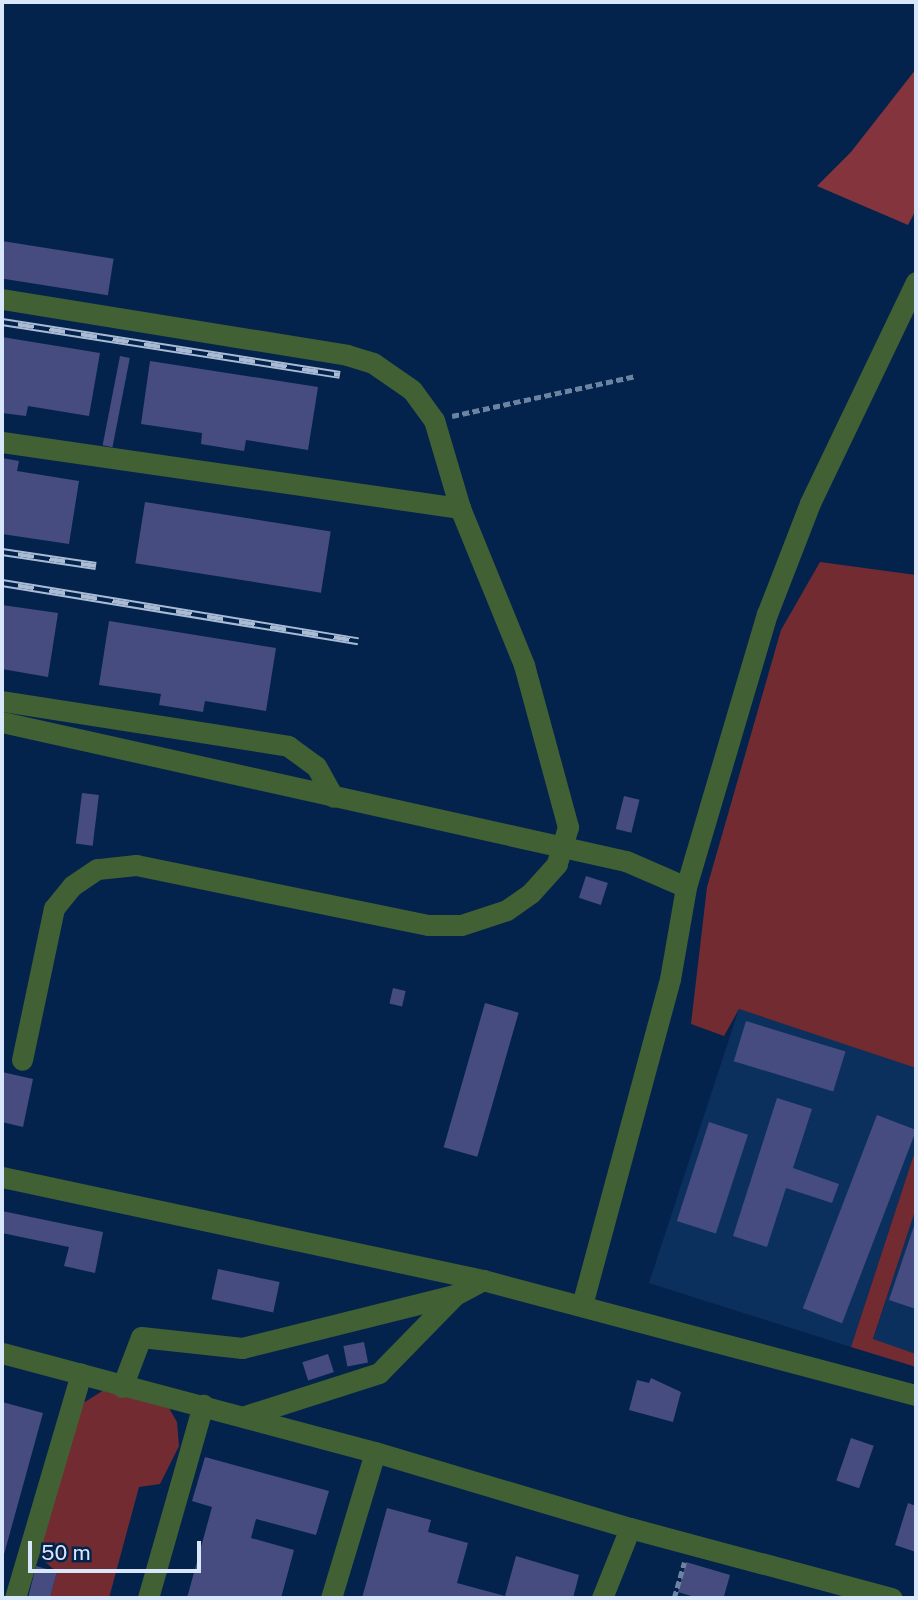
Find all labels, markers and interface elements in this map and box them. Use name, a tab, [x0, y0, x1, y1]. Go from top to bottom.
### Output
scale bar	[32, 1526, 205, 1570]
text: 50 m	[41, 1540, 91, 1565]

